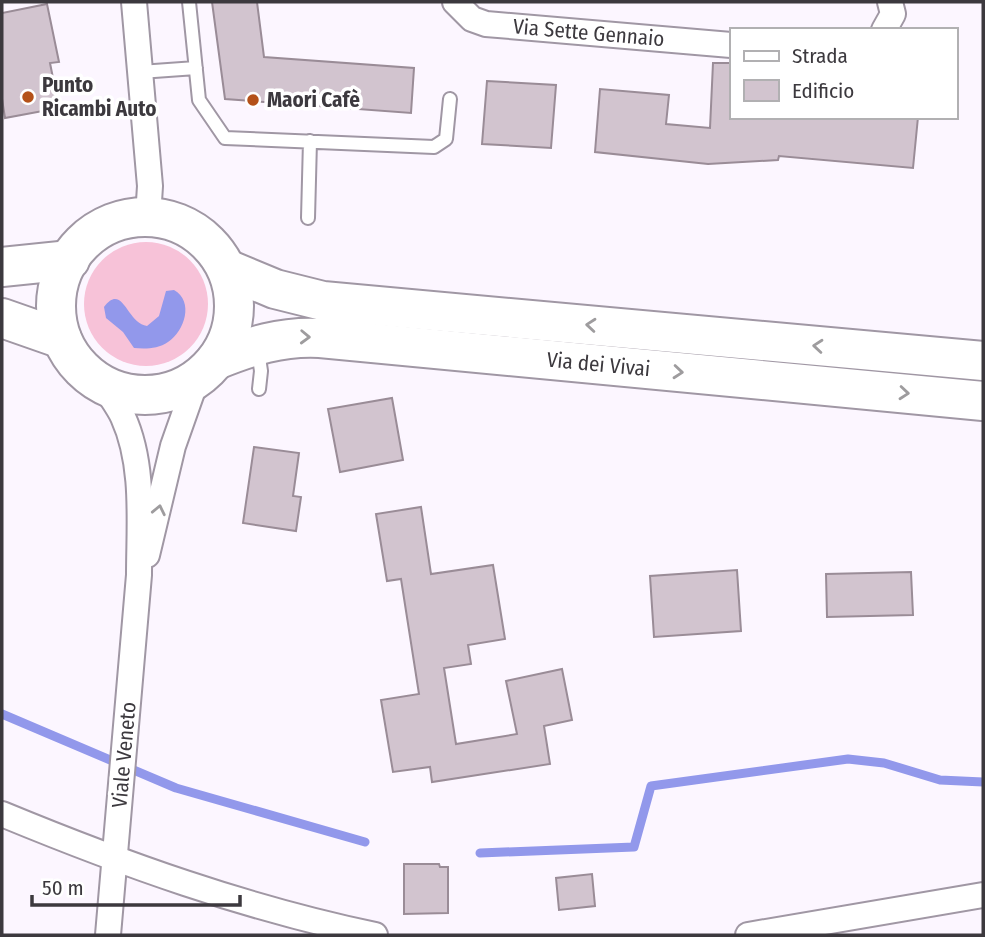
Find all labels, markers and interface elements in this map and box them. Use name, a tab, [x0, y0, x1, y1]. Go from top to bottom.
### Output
street label: Via Sette Gennaio	[512, 13, 666, 52]
legend	[730, 28, 957, 119]
text: Strada	[792, 43, 848, 69]
place label: Punto Ricambi Auto	[42, 72, 156, 122]
text: Edificio	[792, 78, 854, 104]
place label: Maori Cafè	[267, 87, 360, 113]
marker: Punto Ricambi Auto	[20, 89, 36, 105]
marker: Maori Cafè	[245, 92, 261, 108]
one-way arrow	[585, 318, 597, 333]
one-way arrow	[300, 330, 311, 345]
one-way arrow	[812, 339, 823, 354]
street label: Via dei Vivai	[546, 347, 651, 382]
one-way arrow	[672, 365, 684, 380]
one-way arrow	[899, 386, 910, 401]
one-way arrow	[150, 504, 165, 516]
street label: Viale Veneto	[106, 701, 142, 809]
scale bar	[32, 864, 240, 908]
text: 50 m	[42, 875, 84, 901]

